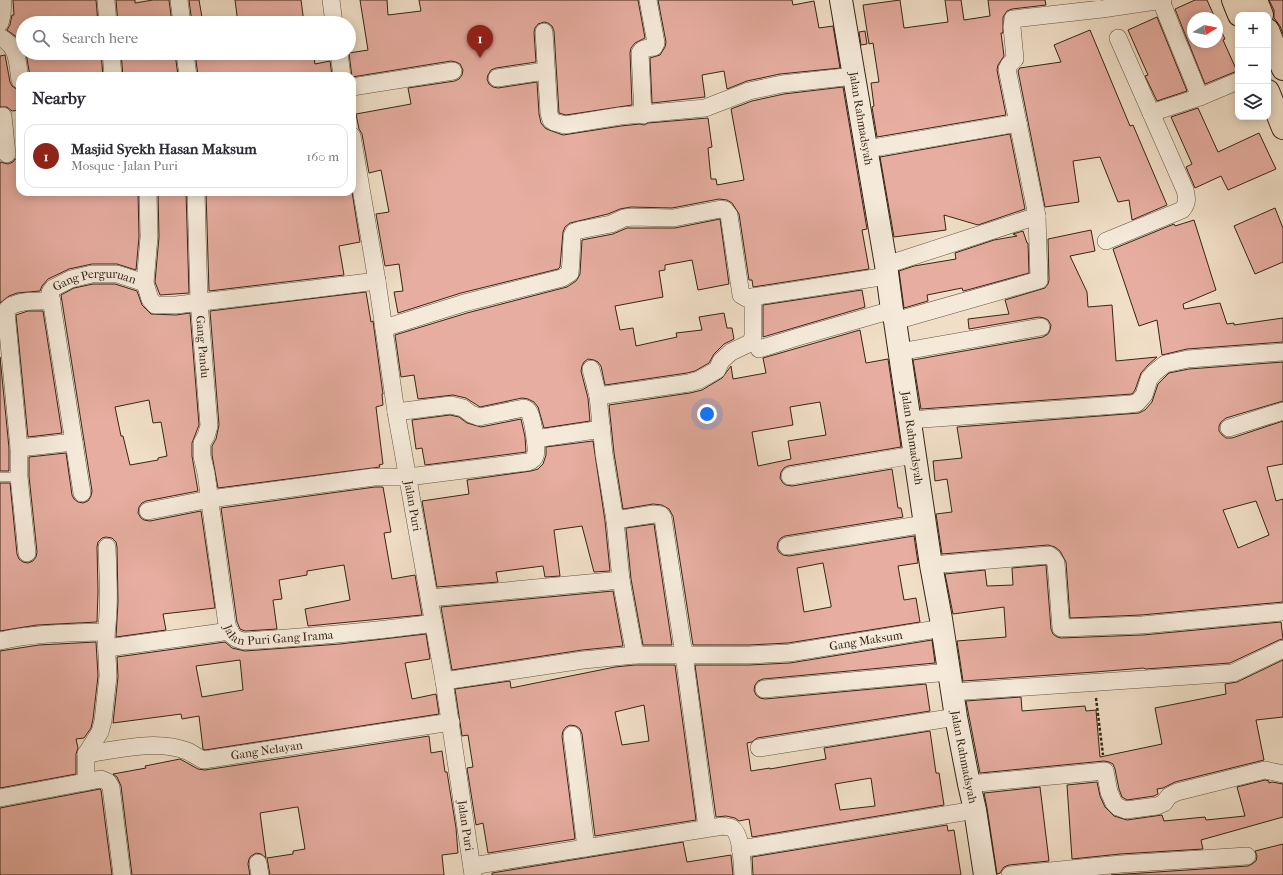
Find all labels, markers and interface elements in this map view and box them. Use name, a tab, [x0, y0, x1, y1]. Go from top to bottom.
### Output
north arrow	[1187, 12, 1223, 48]
map controls	[1235, 12, 1271, 120]
button: +	[1235, 12, 1271, 48]
search box	[16, 16, 356, 60]
pin: 1	[467, 25, 493, 58]
icon: search	[30, 27, 52, 49]
text: Search here	[62, 29, 138, 47]
button: −	[1235, 48, 1271, 84]
street label: Jalan Rahmadsyah	[846, 70, 876, 166]
button: layers	[1235, 84, 1271, 120]
text: Nearby	[32, 88, 86, 108]
text: Masjid Syekh Hasan Maksum	[71, 140, 257, 158]
text: 1	[44, 149, 48, 164]
text: 160 m	[307, 149, 339, 164]
text: Mosque · Jalan Puri	[71, 158, 178, 173]
street label: Gang Perguruan	[50, 267, 138, 294]
street label: Gang Pandu	[193, 315, 212, 379]
street label: Jalan Rahmadsyah	[898, 389, 926, 486]
your location	[697, 404, 717, 424]
street label: Jalan Puri	[401, 479, 424, 533]
street label: Jalan Puri Gang Irama	[220, 622, 334, 648]
street label: Gang Maksum	[828, 628, 904, 653]
street label: Jalan Rahmadsyah	[948, 708, 980, 805]
street label: Gang Nelayan	[230, 738, 304, 763]
street label: Jalan Puri	[455, 798, 476, 852]

